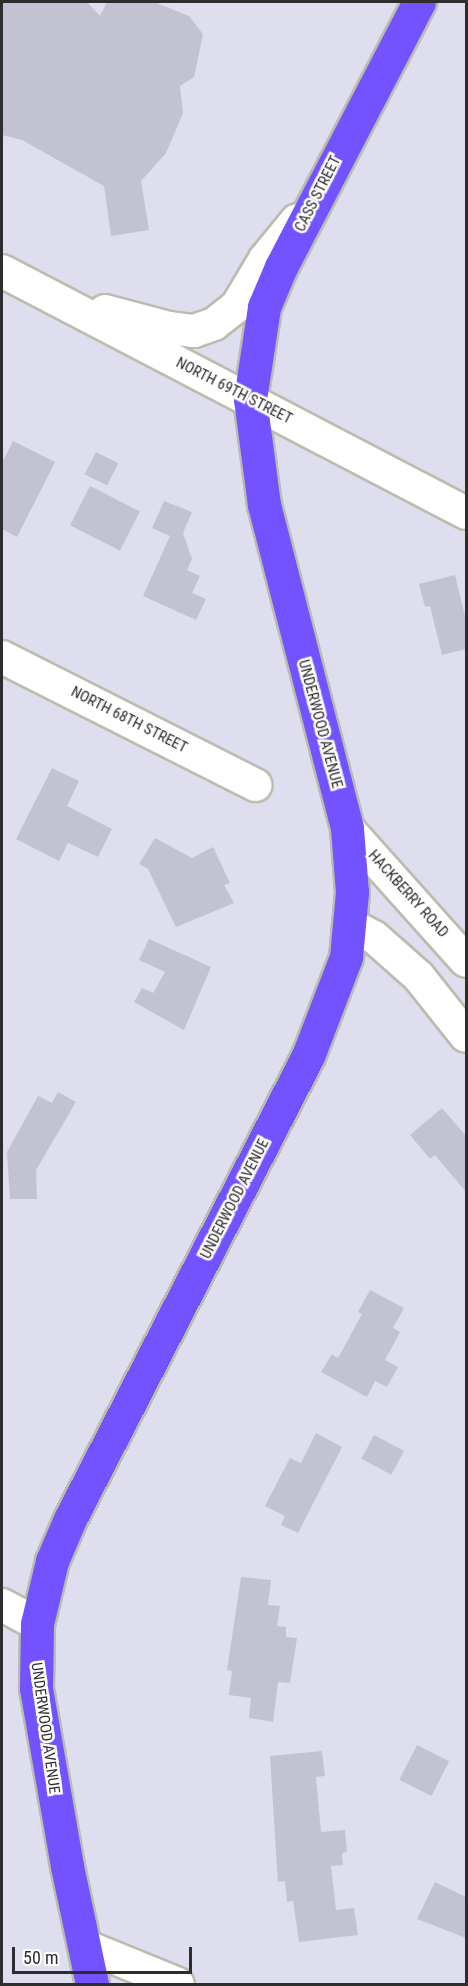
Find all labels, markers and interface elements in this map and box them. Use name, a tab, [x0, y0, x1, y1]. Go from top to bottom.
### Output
street label: CASS STREET	[291, 153, 345, 235]
street label: NORTH 69TH STREET	[173, 354, 295, 428]
street label: UNDERWOOD AVENUE	[294, 658, 346, 790]
street label: NORTH 68TH STREET	[68, 683, 190, 757]
street label: HACKBERRY ROAD	[364, 847, 452, 941]
street label: UNDERWOOD AVENUE	[197, 1136, 273, 1262]
street label: UNDERWOOD AVENUE	[27, 1661, 63, 1795]
scale bar	[15, 1935, 195, 1973]
text: 50 m	[23, 1947, 58, 1968]

